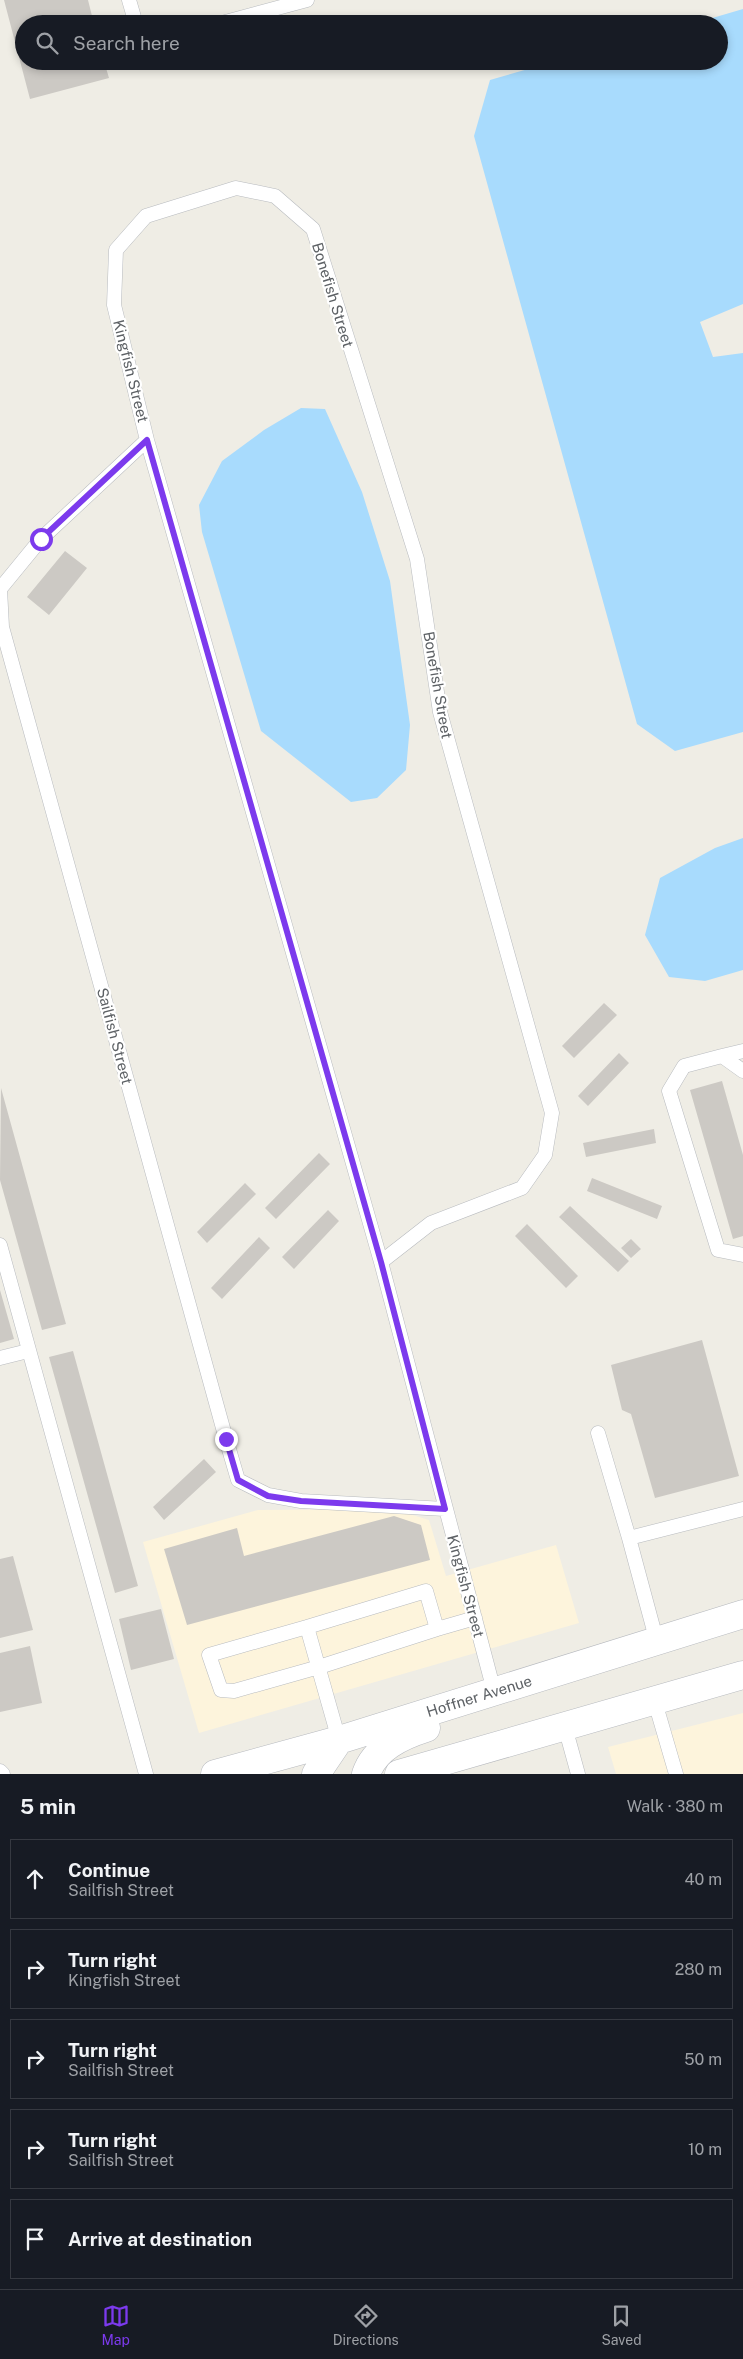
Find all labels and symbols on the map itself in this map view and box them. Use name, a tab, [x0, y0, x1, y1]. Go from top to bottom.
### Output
street label: Bonefish Street	[309, 241, 357, 350]
street label: Kingfish Street	[110, 318, 152, 424]
route start	[30, 528, 53, 551]
street label: Bonefish Street	[420, 630, 456, 740]
street label: Sailfish Street	[94, 986, 136, 1086]
route end	[215, 1428, 238, 1451]
street label: Kingfish Street	[444, 1533, 488, 1639]
street label: Hoffner Avenue	[424, 1672, 534, 1720]

